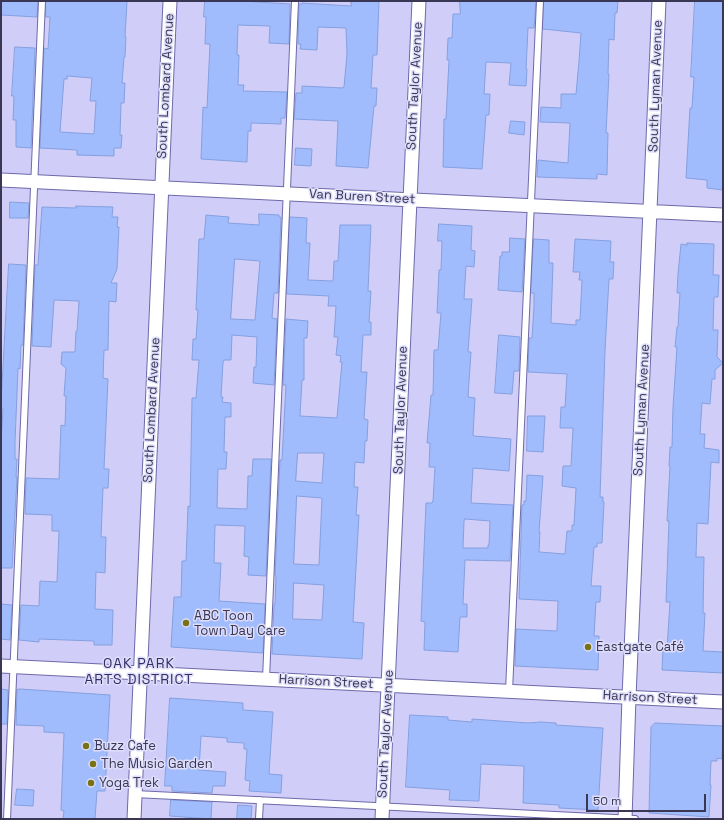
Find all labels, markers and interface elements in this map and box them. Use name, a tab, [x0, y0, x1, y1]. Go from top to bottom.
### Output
street label: South Lombard Avenue	[154, 13, 178, 159]
street label: South Lyman Avenue	[646, 20, 666, 152]
street label: South Taylor Avenue	[404, 21, 426, 151]
street label: Van Buren Street	[309, 186, 415, 208]
street label: South Lombard Avenue	[140, 337, 164, 483]
street label: South Lyman Avenue	[631, 344, 653, 476]
street label: South Taylor Avenue	[391, 346, 411, 474]
place label: ABC Toon Town Day Care	[194, 608, 285, 639]
marker: ABC Toon Town Day Care	[181, 618, 191, 628]
place label: Eastgate Café	[596, 639, 684, 655]
marker: Eastgate Café	[583, 642, 593, 652]
district label: OAK PARK ARTS DISTRICT	[85, 656, 193, 688]
street label: South Taylor Avenue	[375, 669, 397, 799]
street label: Harrison Street	[278, 672, 374, 692]
street label: Harrison Street	[602, 688, 698, 708]
place label: Buzz Cafe	[94, 738, 156, 754]
marker: Buzz Cafe	[81, 741, 91, 751]
place label: The Music Garden	[101, 756, 213, 772]
marker: The Music Garden	[88, 759, 98, 769]
place label: Yoga Trek	[99, 775, 159, 791]
marker: Yoga Trek	[86, 778, 96, 788]
scale bar	[588, 786, 708, 812]
text: 50 m	[593, 793, 621, 809]

